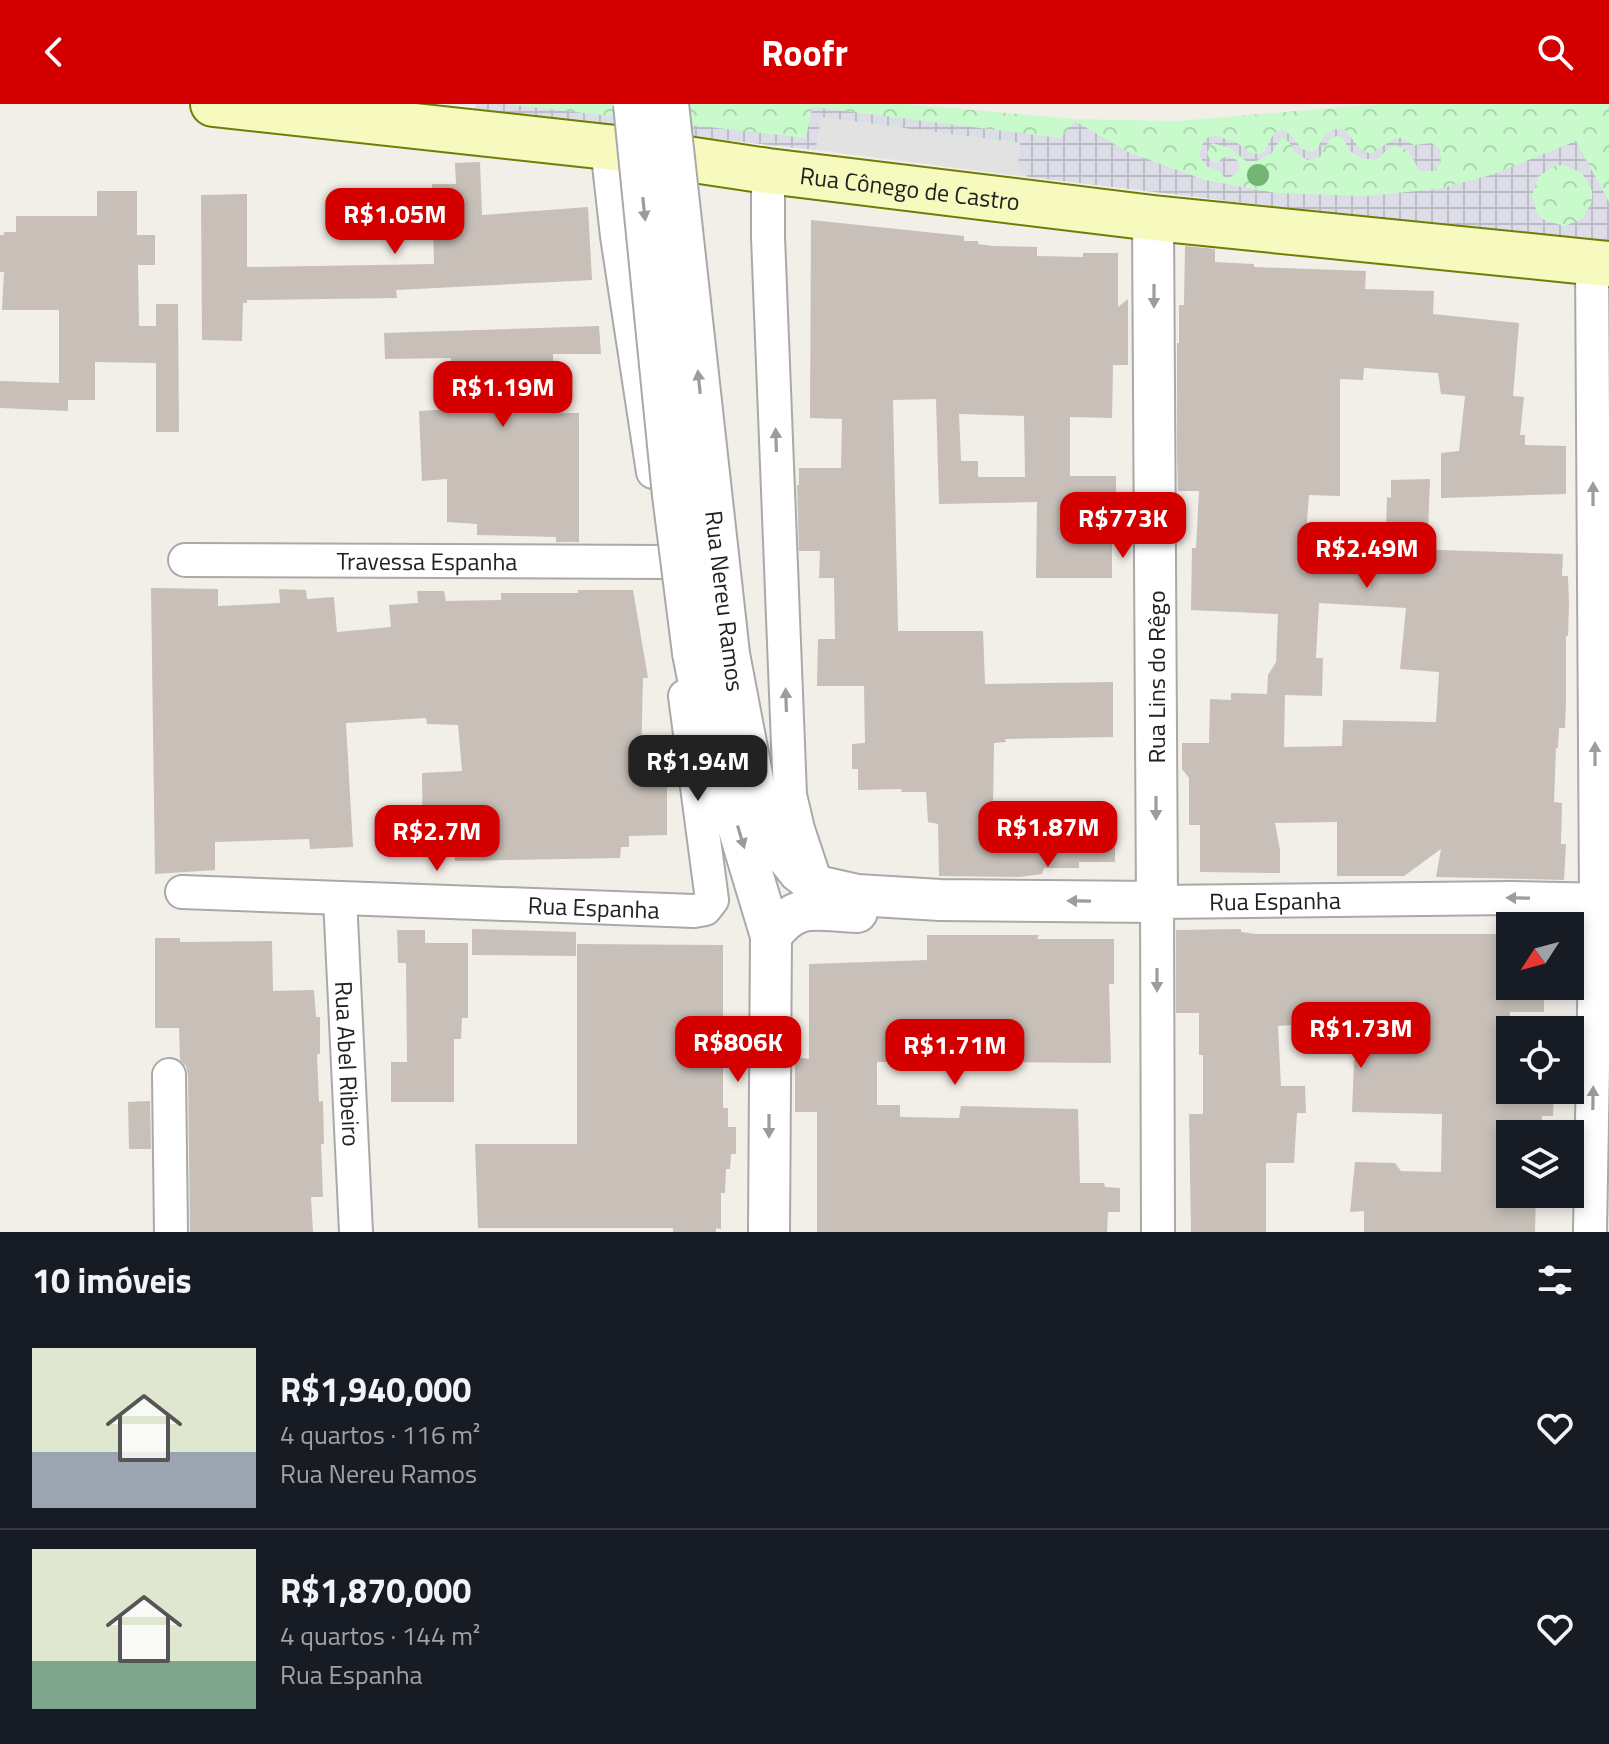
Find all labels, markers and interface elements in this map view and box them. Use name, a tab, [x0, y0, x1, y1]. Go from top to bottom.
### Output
text: Roofr	[761, 25, 848, 80]
icon: back	[32, 30, 76, 74]
icon: search	[1533, 30, 1577, 74]
street label: Rua Cônego de Castro	[798, 157, 1022, 220]
pin: R$1.05M	[321, 188, 469, 256]
text: R$1.05M	[343, 194, 447, 233]
one-way arrow	[638, 197, 651, 222]
one-way arrow	[1148, 284, 1160, 309]
pin: R$1.19M	[429, 361, 577, 429]
text: R$1.19M	[451, 367, 555, 406]
one-way arrow	[692, 369, 705, 394]
one-way arrow	[769, 427, 782, 452]
one-way arrow	[1587, 481, 1599, 506]
pin: R$773K	[1058, 492, 1188, 560]
text: R$773K	[1078, 498, 1168, 537]
street label: Rua Nereu Ramos	[696, 509, 754, 693]
pin: R$2.49M	[1293, 522, 1441, 590]
text: R$2.49M	[1315, 528, 1419, 567]
street label: Travessa Espanha	[337, 543, 517, 579]
street label: Rua Lins do Rêgo	[1138, 590, 1174, 764]
one-way arrow	[780, 687, 793, 712]
pin: R$1.94M	[624, 735, 772, 803]
text: R$1.94M	[646, 741, 750, 780]
one-way arrow	[1589, 741, 1601, 766]
one-way arrow	[1150, 796, 1162, 821]
pin: R$1.87M	[974, 801, 1122, 869]
pin: R$2.7M	[372, 805, 502, 873]
text: R$1.87M	[996, 807, 1100, 846]
text: R$2.7M	[393, 811, 481, 850]
one-way arrow	[735, 825, 748, 849]
street label: Rua Espanha	[1209, 882, 1341, 919]
street label: Rua Espanha	[527, 887, 660, 928]
one-way arrow	[1505, 892, 1530, 904]
one-way arrow	[1066, 895, 1091, 907]
north arrow	[1496, 912, 1584, 1000]
map controls	[1496, 912, 1584, 1208]
one-way arrow	[1151, 968, 1163, 993]
street label: Rua Abel Ribeiro	[326, 980, 370, 1147]
pin: R$1.73M	[1287, 1002, 1435, 1070]
text: R$1.73M	[1309, 1008, 1413, 1047]
pin: R$806K	[673, 1016, 803, 1084]
button: locate	[1496, 1016, 1584, 1104]
pin: R$1.71M	[881, 1019, 1029, 1087]
text: R$806K	[693, 1022, 783, 1061]
text: R$1.71M	[903, 1025, 1007, 1064]
one-way arrow	[1586, 1085, 1599, 1110]
one-way arrow	[763, 1114, 775, 1139]
button: layers	[1496, 1120, 1584, 1208]
text: 10 imóveis	[32, 1254, 192, 1306]
icon: filters	[1533, 1258, 1577, 1302]
text: R$1,940,000	[280, 1363, 471, 1415]
icon: home	[96, 1380, 192, 1476]
icon: heart	[1533, 1406, 1577, 1450]
text: 4 quartos · 116 m²	[280, 1415, 480, 1454]
text: Rua Nereu Ramos	[280, 1454, 477, 1493]
text: R$1,870,000	[280, 1564, 471, 1616]
icon: home	[96, 1581, 192, 1677]
icon: heart	[1533, 1607, 1577, 1651]
text: 4 quartos · 144 m²	[280, 1616, 480, 1655]
text: Rua Espanha	[280, 1655, 423, 1694]

